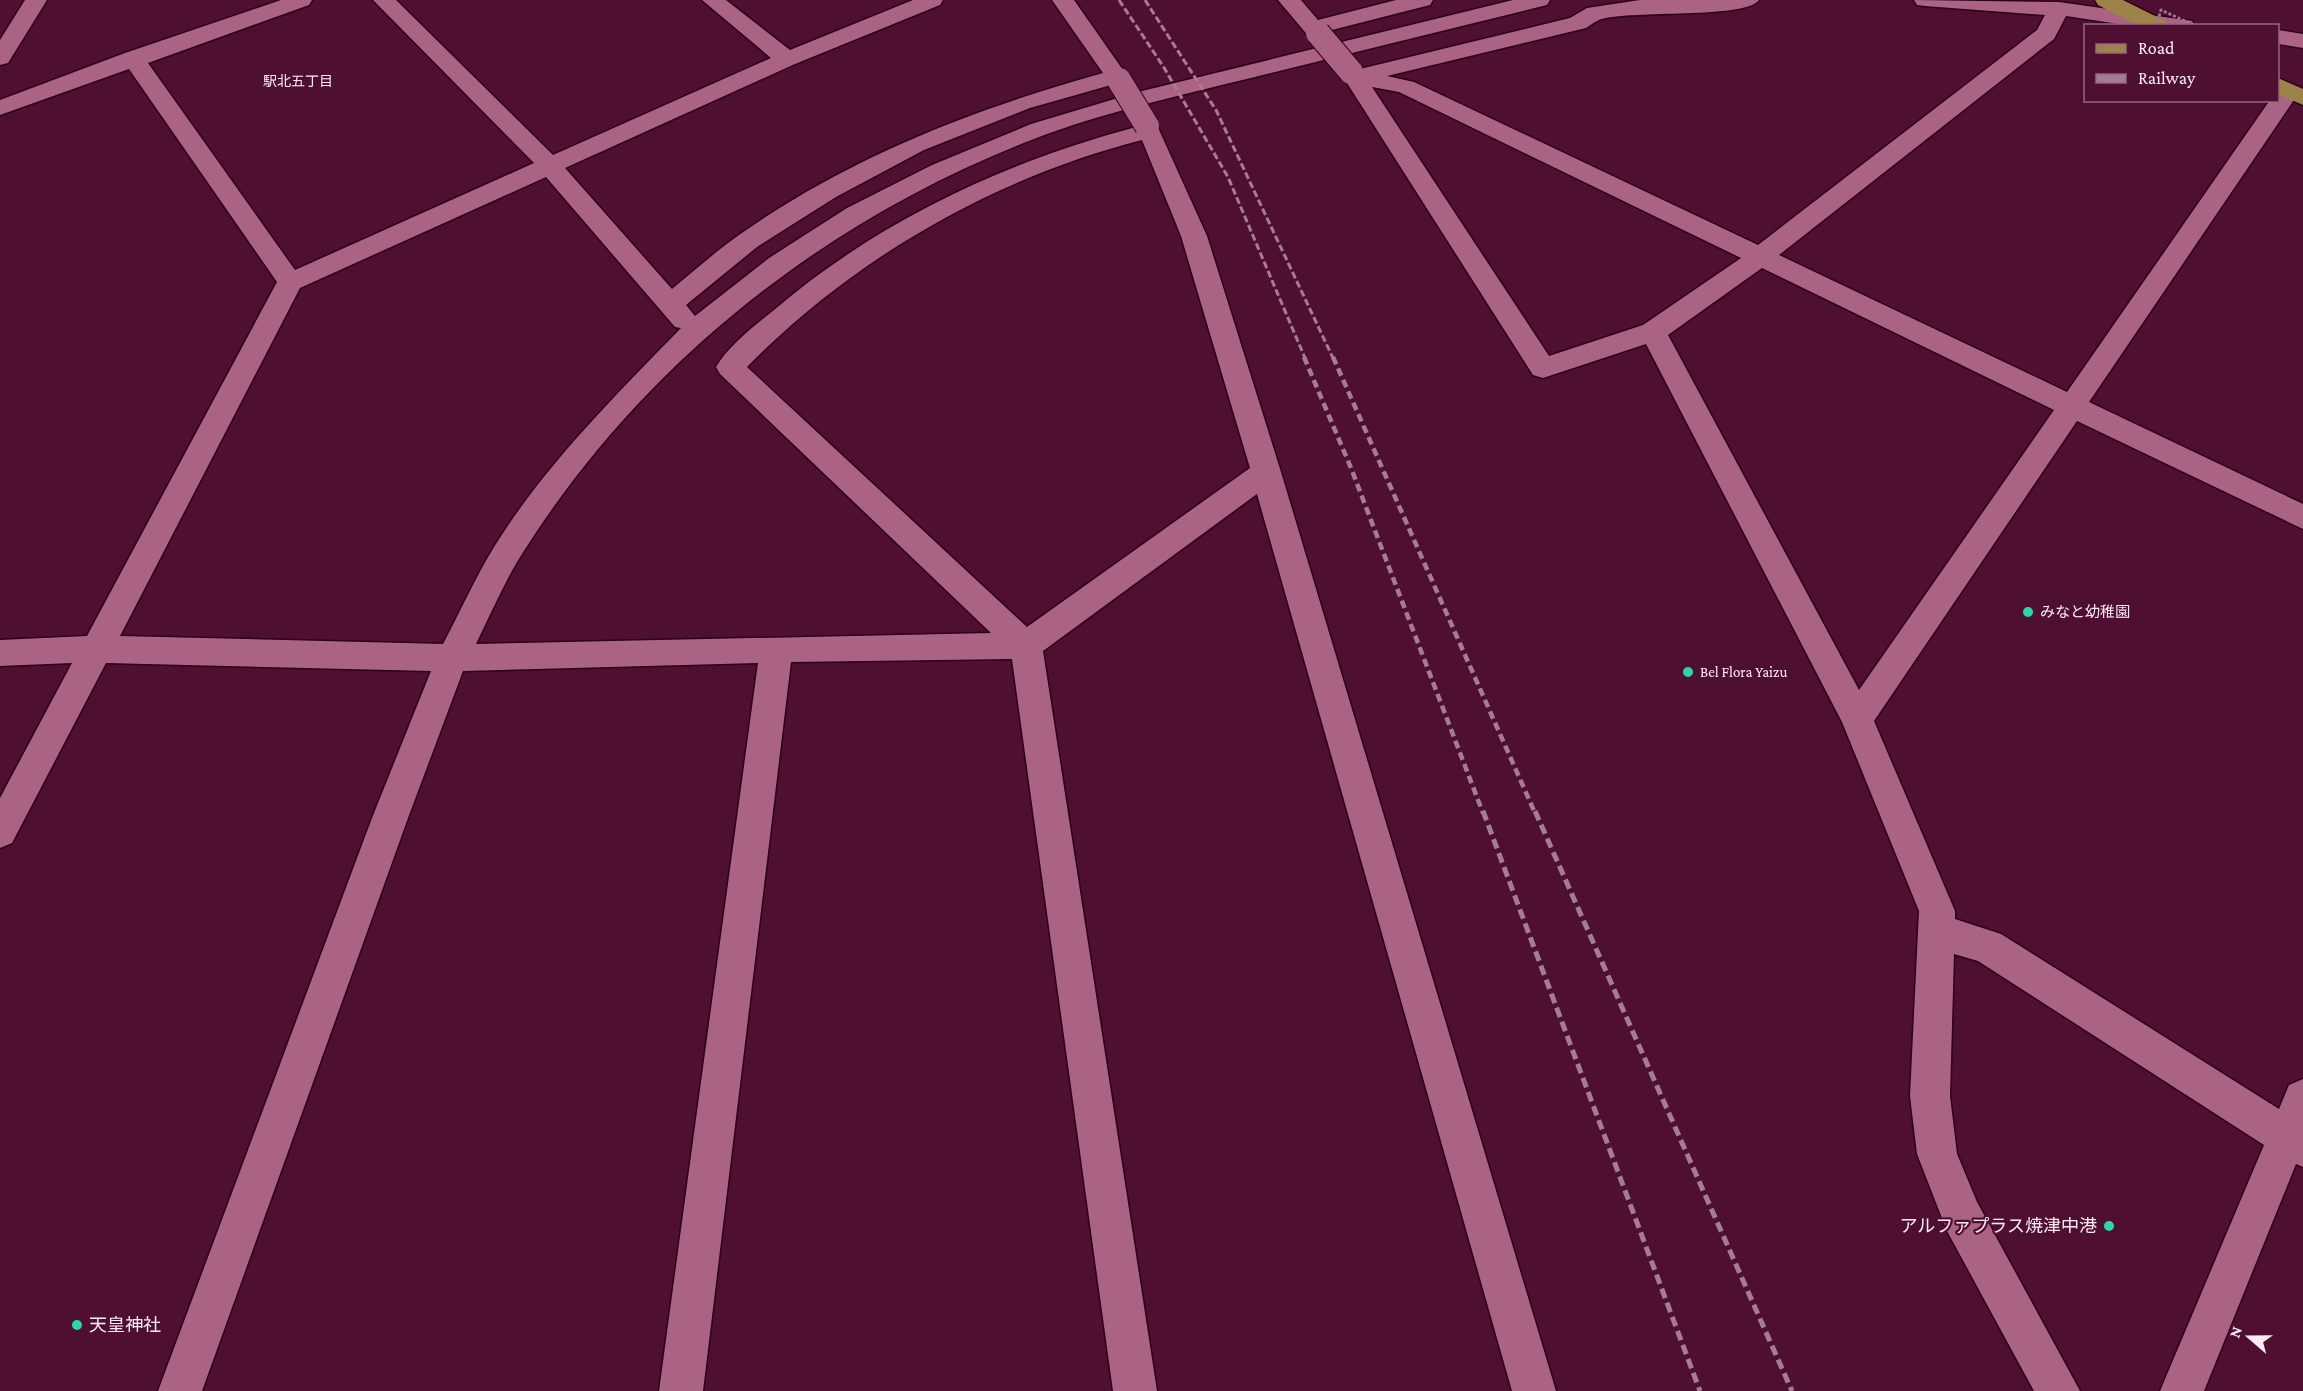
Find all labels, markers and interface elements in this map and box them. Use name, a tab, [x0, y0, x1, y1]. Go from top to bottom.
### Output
legend	[2084, 24, 2279, 102]
text: Road	[2138, 38, 2175, 58]
text: Railway	[2138, 68, 2196, 88]
district label: 駅北五丁目	[263, 73, 333, 89]
place label: みなと幼稚園	[2040, 604, 2130, 620]
marker: みなと幼稚園	[2021, 605, 2035, 619]
place label: Bel Flora Yaizu	[1700, 664, 1787, 680]
marker: Bel Flora Yaizu	[1681, 665, 1695, 679]
place label: アルファプラス焼津中港	[1900, 1216, 2097, 1236]
marker: アルファプラス焼津中港	[2102, 1219, 2116, 1233]
north arrow	[2219, 1307, 2279, 1367]
place label: 天皇神社	[89, 1315, 161, 1335]
marker: 天皇神社	[70, 1318, 84, 1332]
text: N	[2226, 1324, 2245, 1340]

